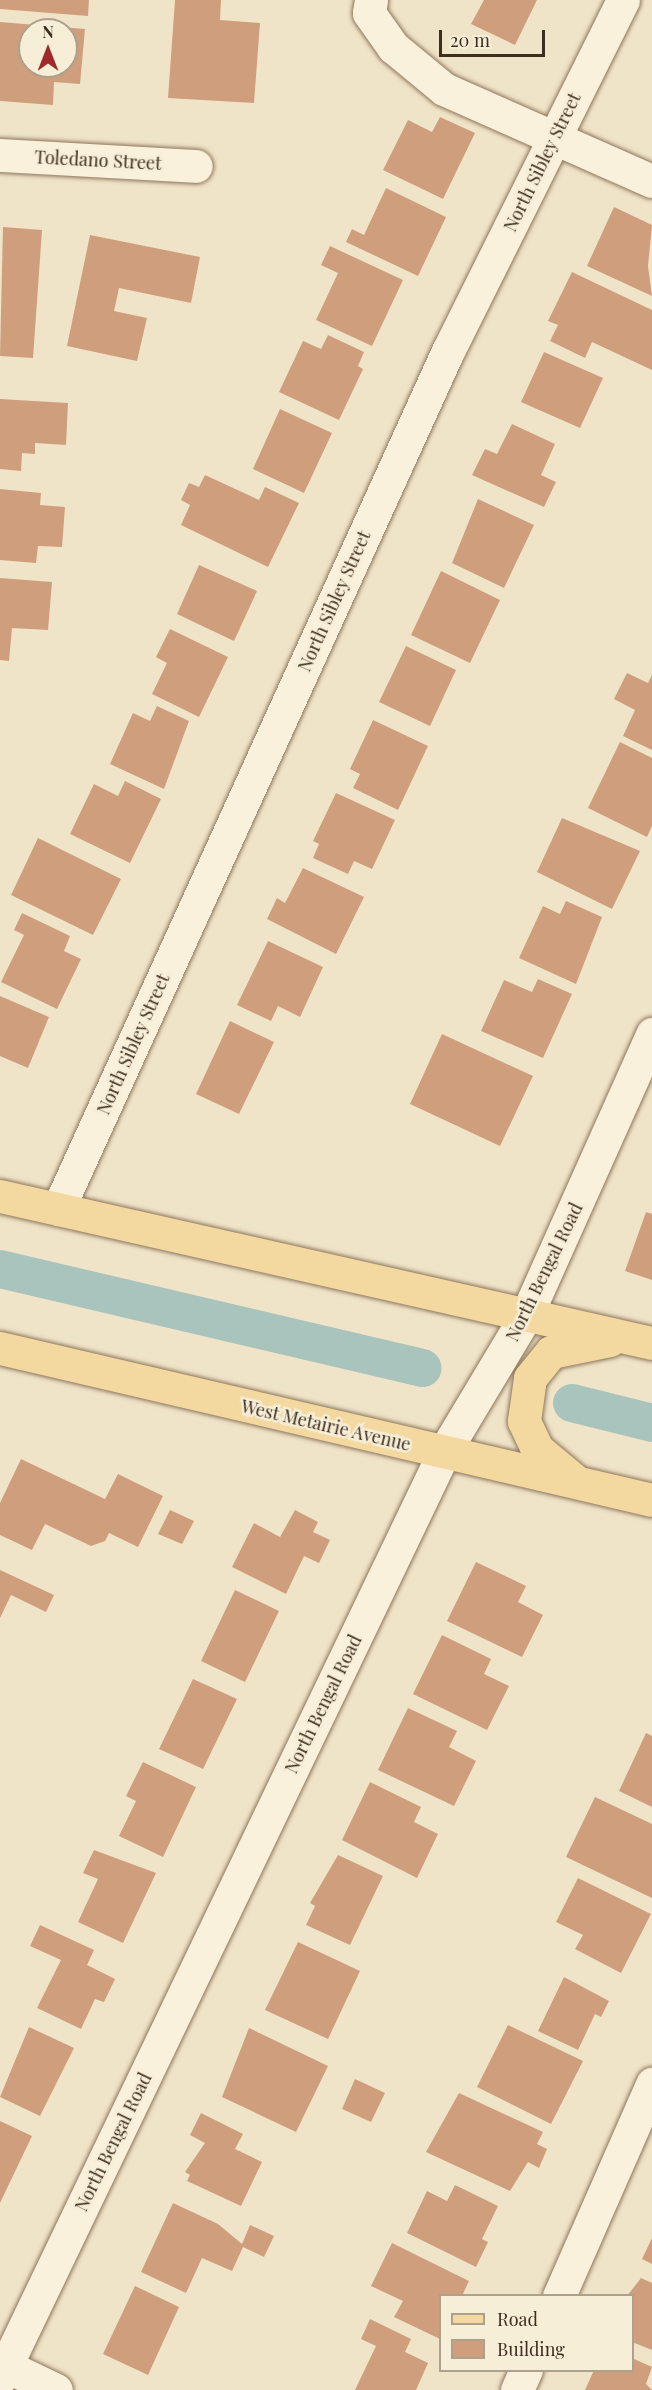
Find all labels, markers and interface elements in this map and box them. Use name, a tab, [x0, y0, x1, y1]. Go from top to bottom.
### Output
north arrow	[18, 18, 78, 78]
scale bar	[442, 18, 548, 56]
text: N	[42, 21, 54, 42]
text: 20 m	[450, 28, 490, 52]
street label: North Sibley Street	[499, 89, 585, 235]
street label: Toledano Street	[34, 146, 162, 174]
street label: North Sibley Street	[293, 527, 375, 675]
street label: North Sibley Street	[92, 970, 174, 1118]
street label: North Bengal Road	[501, 1199, 587, 1345]
street label: West Metairie Avenue	[239, 1395, 413, 1455]
street label: North Bengal Road	[280, 1631, 366, 1777]
street label: North Bengal Road	[70, 2069, 156, 2215]
legend	[439, 2294, 634, 2372]
text: Road	[497, 2307, 538, 2331]
text: Building	[497, 2337, 565, 2361]

